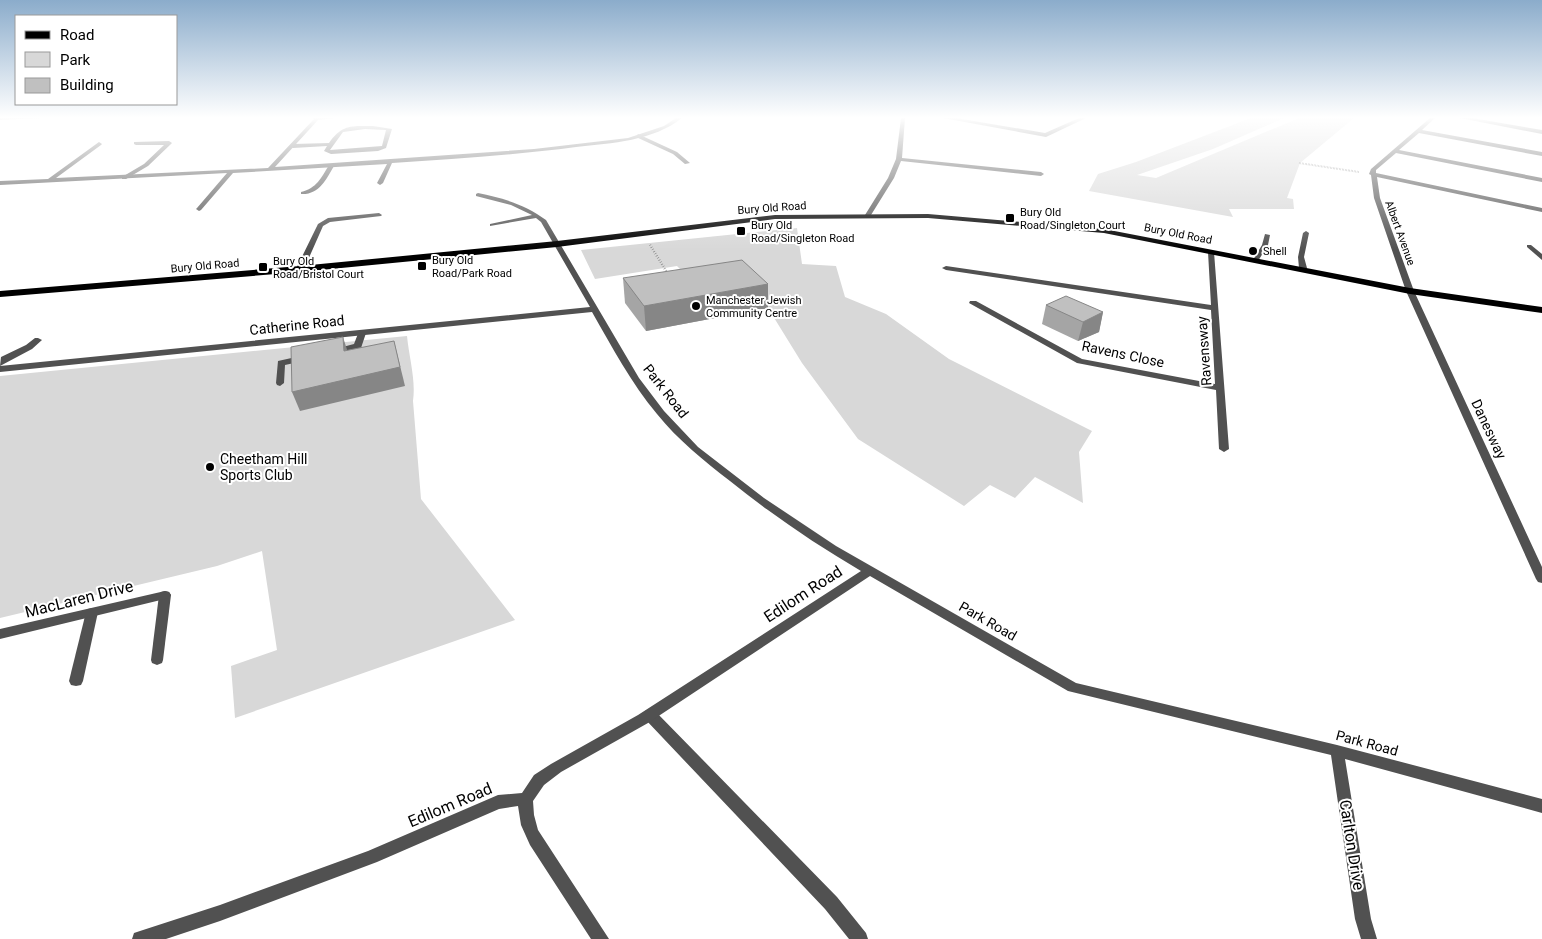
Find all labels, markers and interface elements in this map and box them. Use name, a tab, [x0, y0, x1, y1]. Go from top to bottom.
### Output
legend	[15, 15, 178, 105]
text: Road	[60, 26, 94, 44]
text: Park	[60, 51, 91, 69]
text: Building	[60, 76, 114, 94]
street label: Bury Old Road	[737, 199, 807, 217]
street label: Albert Avenue	[1382, 199, 1418, 267]
place label: Bury Old Road/Singleton Court	[1020, 206, 1126, 232]
marker: Bury Old Road/Singleton Court	[1004, 212, 1016, 224]
place label: Bury Old Road/Singleton Road	[751, 219, 855, 245]
street label: Bury Old Road	[1143, 221, 1213, 247]
marker: Bury Old Road/Singleton Road	[735, 225, 747, 237]
marker: Shell	[1247, 245, 1259, 257]
place label: Shell	[1263, 245, 1287, 258]
place label: Bury Old Road/Park Road	[432, 254, 512, 280]
place label: Bury Old Road/Bristol Court	[273, 255, 364, 281]
street label: Bury Old Road	[170, 257, 240, 275]
marker: Bury Old Road/Park Road	[416, 260, 428, 272]
marker: Bury Old Road/Bristol Court	[257, 261, 269, 273]
place label: Manchester Jewish Community Centre	[706, 294, 801, 320]
marker: Manchester Jewish Community Centre	[690, 300, 702, 312]
street label: Catherine Road	[249, 312, 345, 338]
street label: Ravensway	[1194, 315, 1214, 386]
street label: Ravens Close	[1080, 337, 1166, 371]
street label: Park Road	[640, 361, 692, 421]
street label: Danesway	[1468, 397, 1510, 462]
place label: Cheetham Hill Sports Club	[220, 451, 308, 483]
marker: Cheetham Hill Sports Club	[204, 461, 216, 473]
street label: Edilom Road	[760, 562, 846, 626]
street label: MacLaren Drive	[23, 576, 135, 622]
street label: Park Road	[956, 598, 1020, 644]
street label: Park Road	[1334, 727, 1400, 759]
street label: Edilom Road	[405, 779, 495, 831]
street label: Carlton Drive	[1335, 798, 1369, 892]

